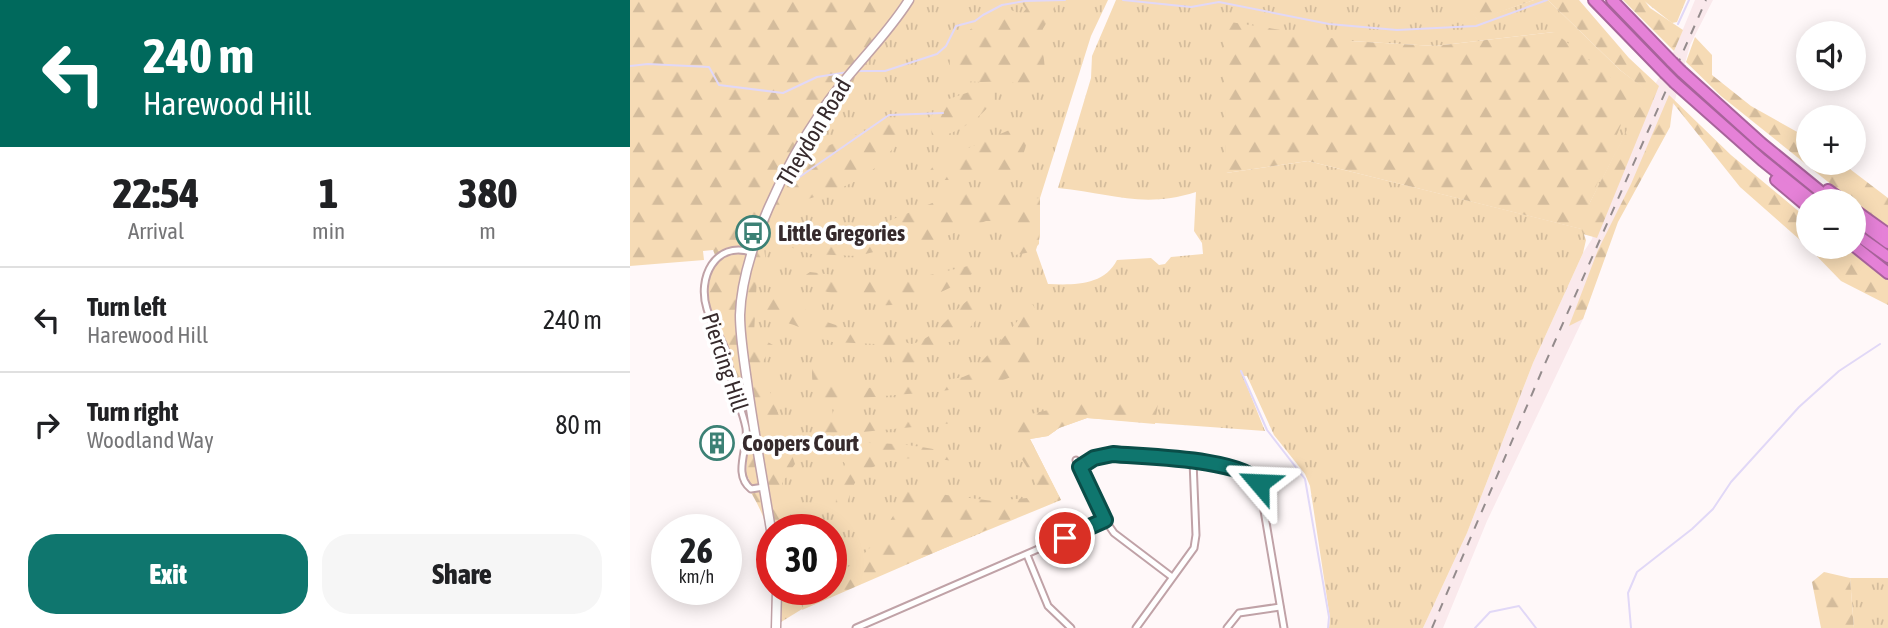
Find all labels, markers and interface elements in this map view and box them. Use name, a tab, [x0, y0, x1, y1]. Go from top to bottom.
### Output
map controls	[1796, 21, 1866, 259]
button: sound	[1796, 21, 1866, 91]
text: 240 m	[143, 27, 254, 83]
icon: left	[28, 28, 119, 119]
street label: Theydon Road	[772, 74, 856, 190]
text: Harewood Hill	[143, 85, 311, 122]
button: +	[1796, 105, 1866, 175]
text: 22:54	[113, 169, 199, 217]
text: 1	[319, 169, 338, 217]
text: 380	[458, 169, 517, 217]
button: −	[1796, 189, 1866, 259]
bus stop icon: Little Gregories	[734, 214, 772, 252]
text: Arrival	[128, 218, 184, 244]
text: min	[312, 218, 345, 244]
text: m	[479, 218, 496, 244]
place label: Little Gregories	[778, 220, 905, 246]
text: Turn left	[87, 292, 167, 322]
icon: left	[28, 301, 66, 339]
text: 240 m	[543, 305, 602, 335]
street label: Piercing Hill	[697, 309, 753, 415]
text: Harewood Hill	[87, 322, 208, 348]
text: Turn right	[87, 397, 178, 427]
icon: right	[28, 406, 66, 444]
text: 80 m	[555, 410, 602, 440]
building icon: Coopers Court	[698, 424, 736, 462]
text: Woodland Way	[87, 427, 214, 453]
place label: Coopers Court	[742, 430, 859, 456]
position arrow	[1222, 446, 1296, 520]
pin	[1035, 508, 1095, 568]
speed limit sign: 30	[756, 514, 847, 605]
icon: arrive	[1046, 519, 1084, 557]
text: 26	[680, 530, 713, 570]
button: Exit	[28, 534, 308, 614]
button: Share	[322, 534, 602, 614]
text: km/h	[679, 566, 714, 587]

